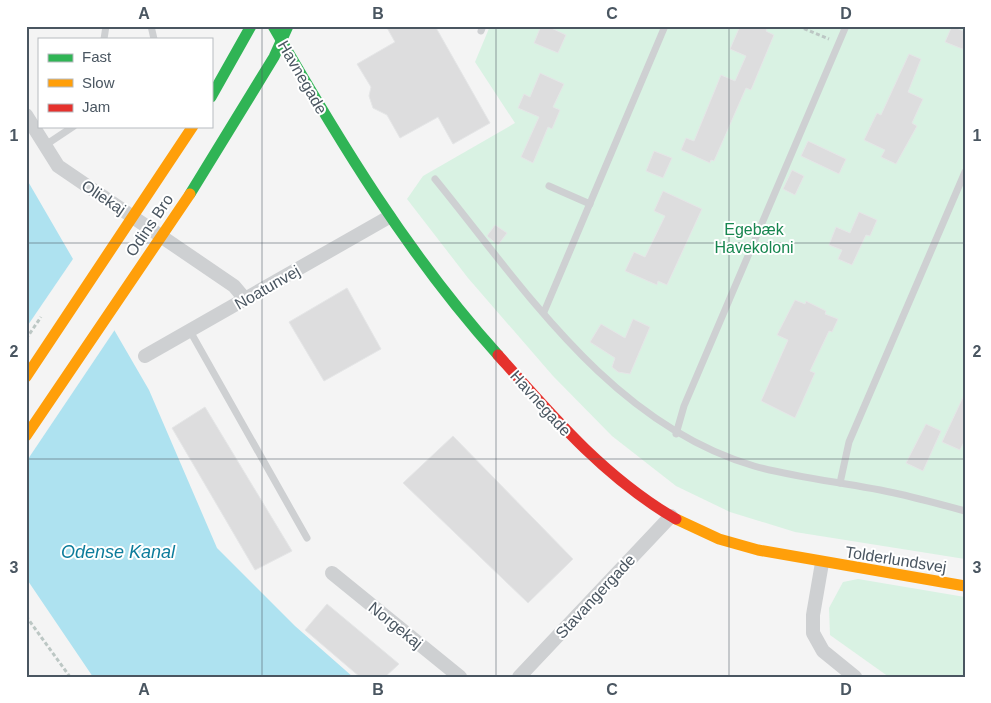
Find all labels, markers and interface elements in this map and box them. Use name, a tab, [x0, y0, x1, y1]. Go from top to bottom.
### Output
text: A	[138, 5, 150, 22]
text: B	[372, 5, 384, 22]
text: C	[606, 5, 618, 22]
text: D	[840, 5, 852, 22]
legend	[38, 38, 212, 128]
street label: Havnegade	[275, 38, 330, 117]
text: Fast	[82, 48, 112, 65]
text: Slow	[82, 74, 115, 91]
text: Jam	[82, 98, 110, 115]
text: 1	[10, 127, 19, 144]
text: 1	[973, 127, 982, 144]
street label: Oliekaj	[79, 177, 129, 218]
street label: Odins Bro	[122, 191, 176, 260]
park label: Egebæk Havekoloni	[714, 221, 794, 256]
street label: Noatunvej	[232, 262, 303, 313]
text: 2	[10, 343, 19, 360]
text: 2	[973, 343, 982, 360]
street label: Havnegade	[507, 367, 574, 440]
water label: Odense Kanal	[61, 542, 176, 562]
street label: Tolderlundsvej	[844, 543, 948, 576]
street label: Stavangergade	[552, 551, 639, 642]
text: 3	[10, 559, 19, 576]
text: 3	[973, 559, 982, 576]
street label: Norgekaj	[365, 599, 426, 652]
text: A	[138, 681, 150, 698]
text: B	[372, 681, 384, 698]
text: C	[606, 681, 618, 698]
text: D	[840, 681, 852, 698]

